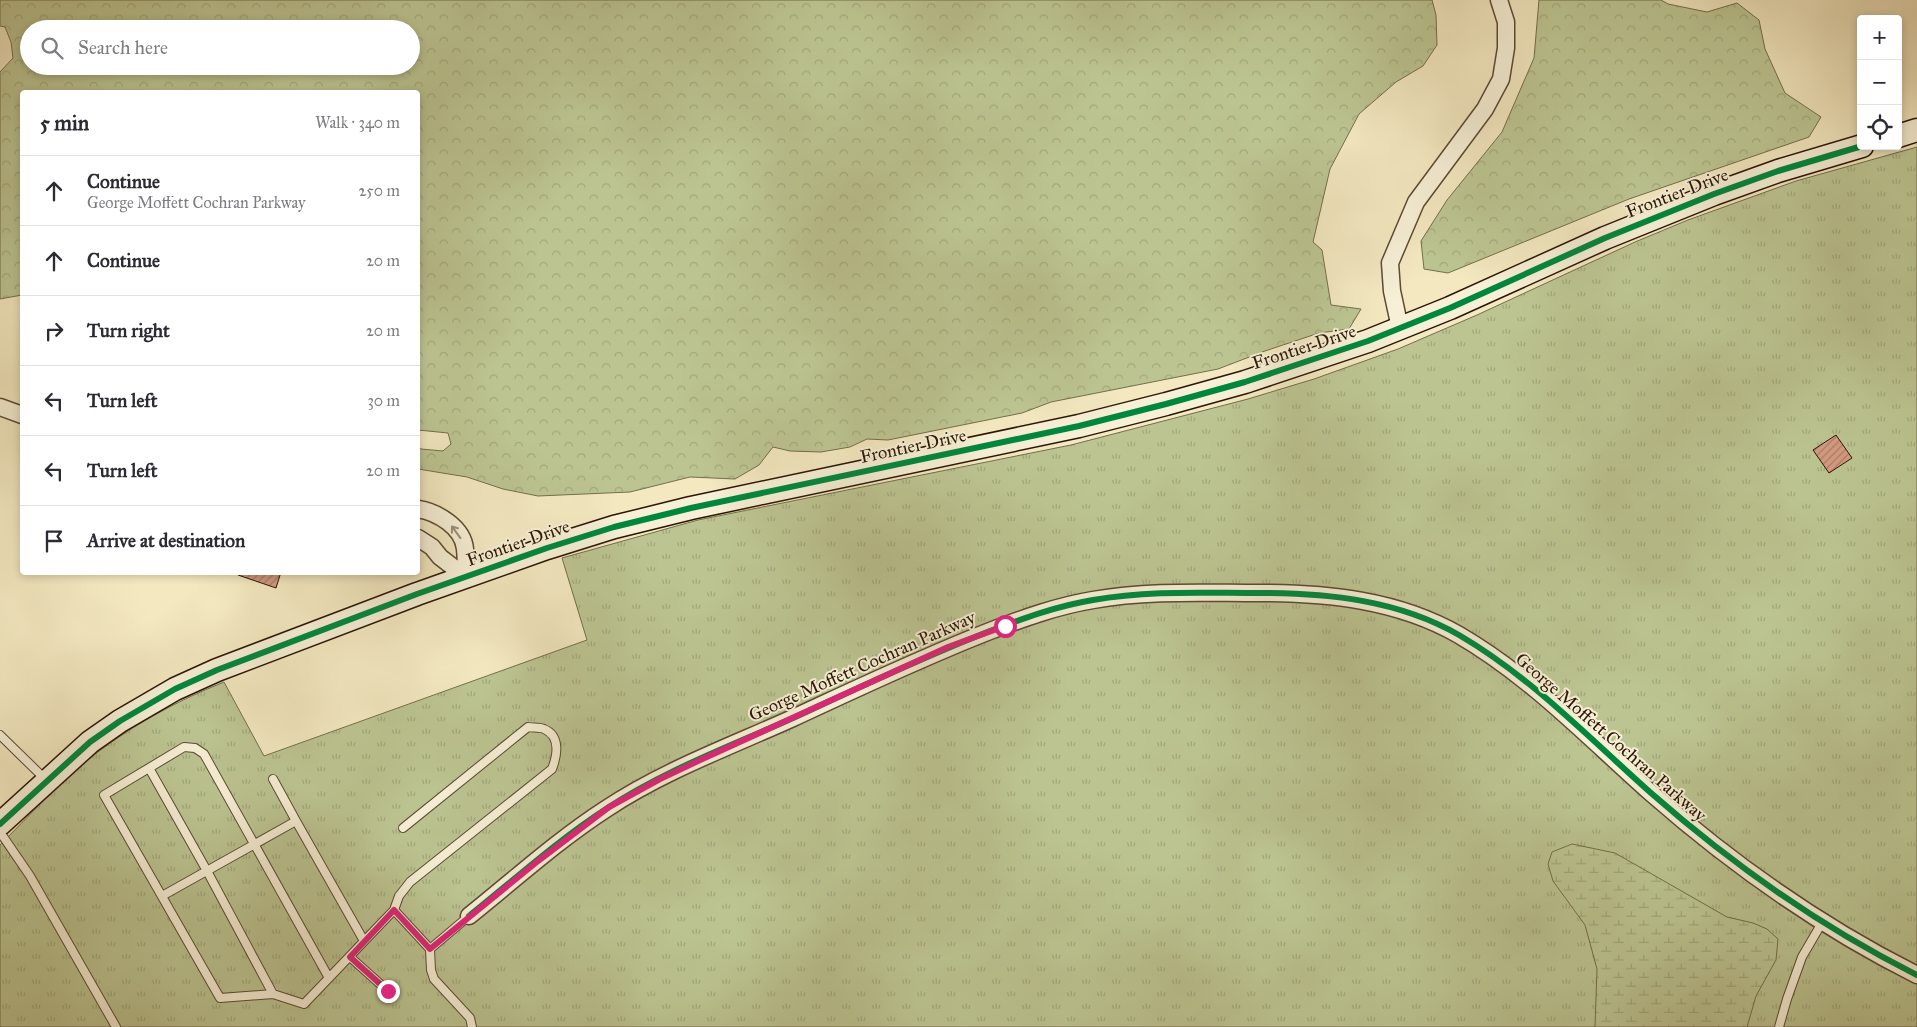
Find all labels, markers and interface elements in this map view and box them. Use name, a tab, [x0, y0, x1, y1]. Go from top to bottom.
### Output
map controls	[1857, 15, 1902, 150]
button: +	[1857, 15, 1902, 60]
search box	[20, 20, 420, 75]
icon: search	[38, 34, 66, 62]
text: Search here	[78, 36, 168, 59]
button: −	[1857, 60, 1902, 105]
button: locate	[1857, 105, 1902, 150]
text: 5 min	[40, 110, 89, 136]
text: Walk · 340 m	[315, 113, 400, 132]
street label: Frontier Drive	[1623, 163, 1731, 223]
text: Continue	[87, 170, 160, 193]
icon: ahead	[40, 177, 68, 205]
text: 250 m	[359, 181, 400, 200]
text: George Moffett Cochran Parkway	[87, 193, 306, 212]
icon: ahead	[40, 247, 68, 275]
text: Continue	[87, 249, 160, 272]
text: 20 m	[366, 251, 400, 270]
icon: right	[40, 317, 68, 345]
text: Turn right	[87, 319, 170, 342]
street label: Frontier Drive	[1249, 320, 1359, 374]
text: 20 m	[366, 321, 400, 340]
icon: left	[40, 387, 68, 415]
text: Turn left	[87, 389, 157, 412]
text: 30 m	[367, 391, 400, 410]
street label: Frontier Drive	[858, 424, 968, 468]
icon: left	[40, 457, 68, 485]
text: Turn left	[87, 459, 157, 482]
text: 20 m	[366, 461, 400, 480]
street label: Frontier Drive	[463, 515, 573, 571]
one-way arrow	[451, 525, 461, 539]
icon: arrive	[40, 527, 68, 555]
text: Arrive at destination	[87, 529, 245, 552]
street label: George Moffett Cochran Parkway	[745, 606, 980, 727]
route start	[994, 615, 1017, 638]
street label: George Moffett Cochran Parkway	[1510, 648, 1711, 827]
route end	[377, 980, 400, 1003]

